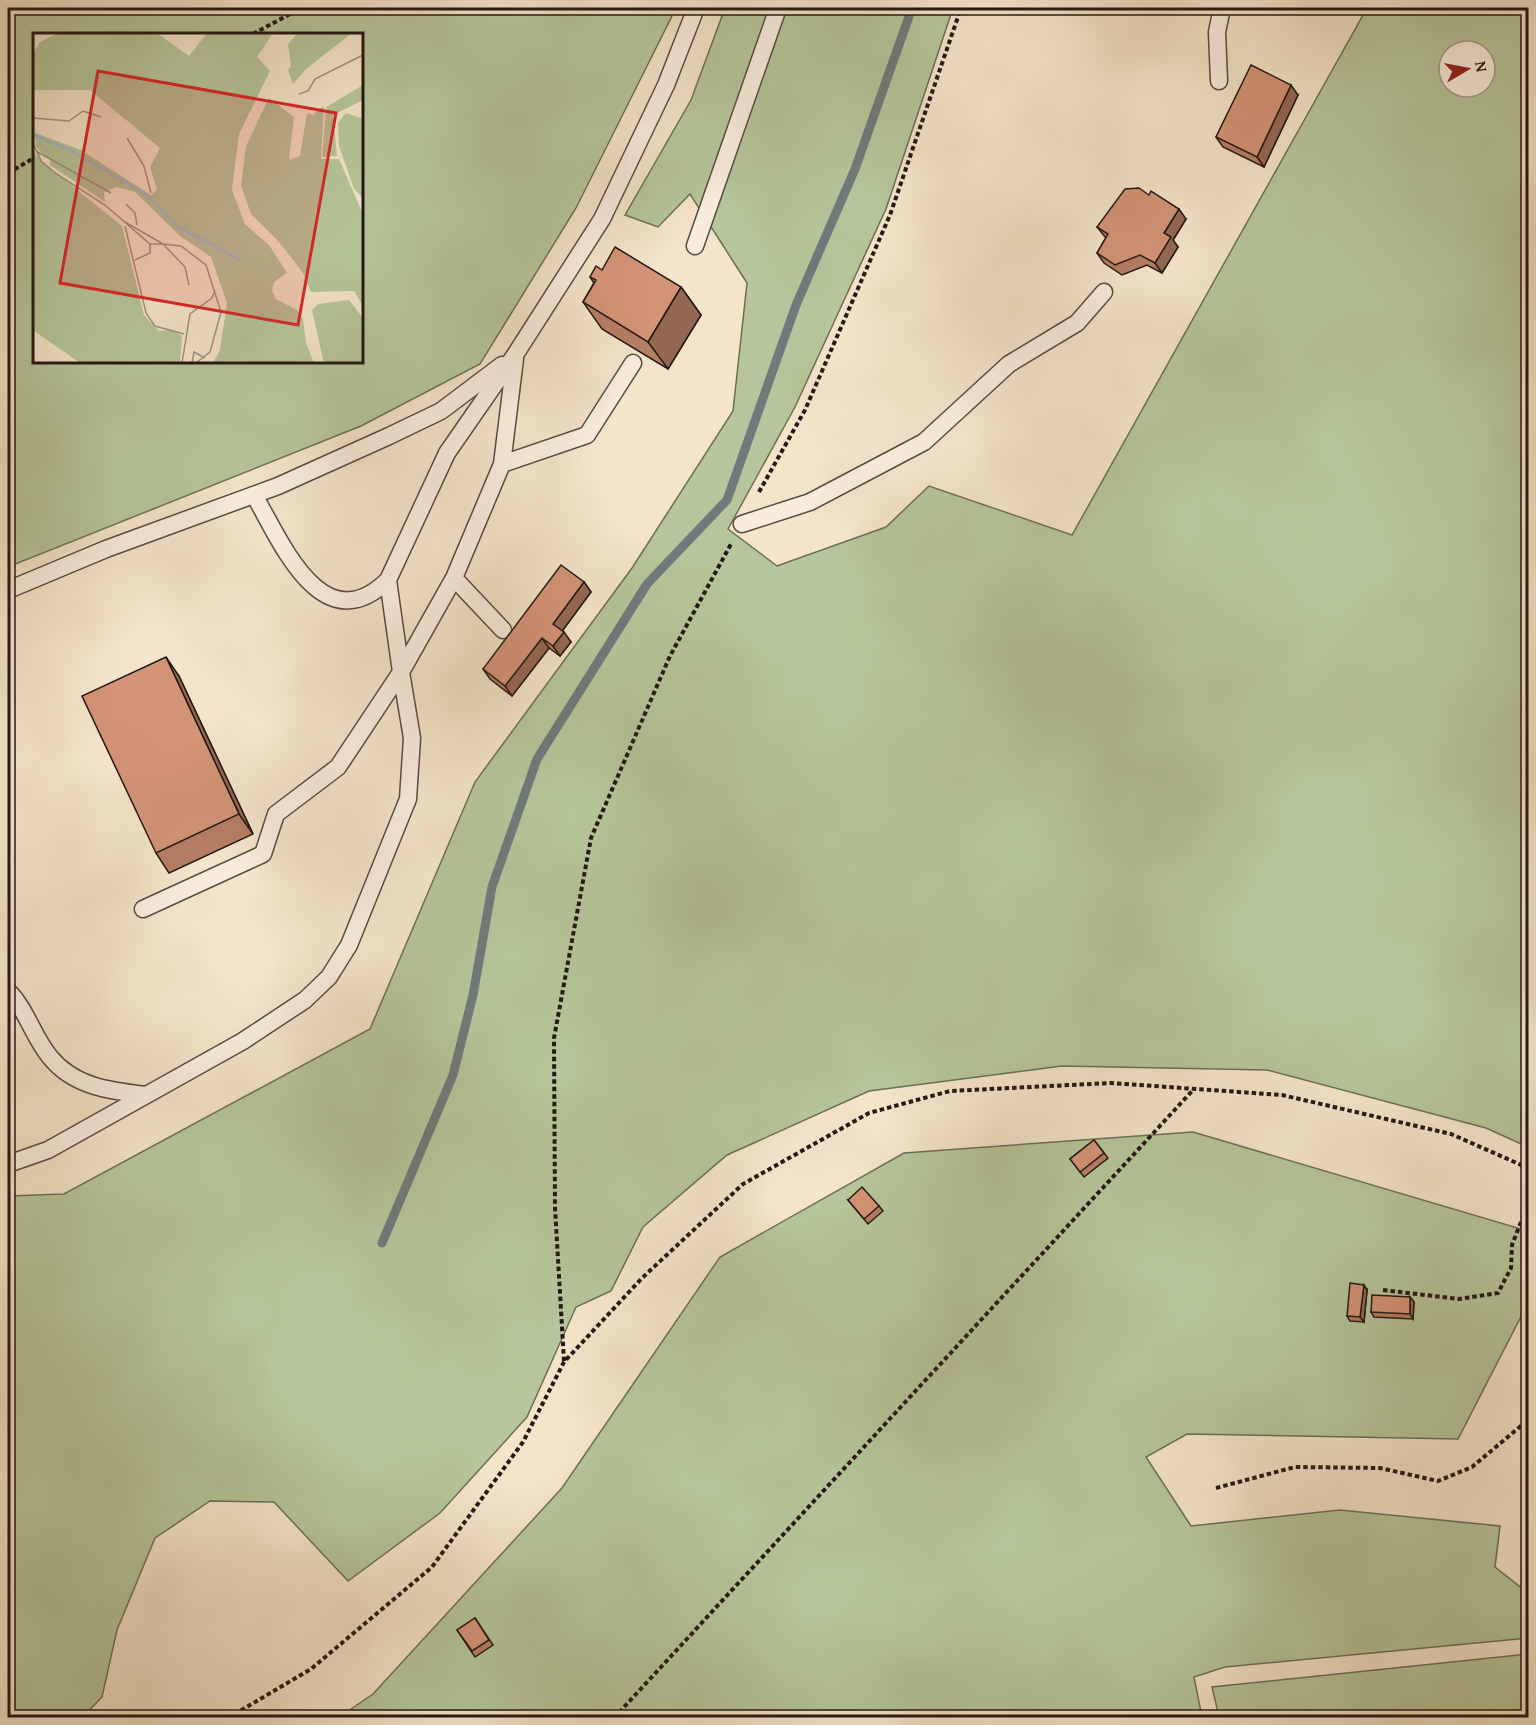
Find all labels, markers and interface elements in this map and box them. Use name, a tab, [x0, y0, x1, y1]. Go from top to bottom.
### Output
inset map	[33, 33, 363, 363]
north arrow	[1437, 39, 1497, 99]
text: N	[1469, 59, 1495, 74]

